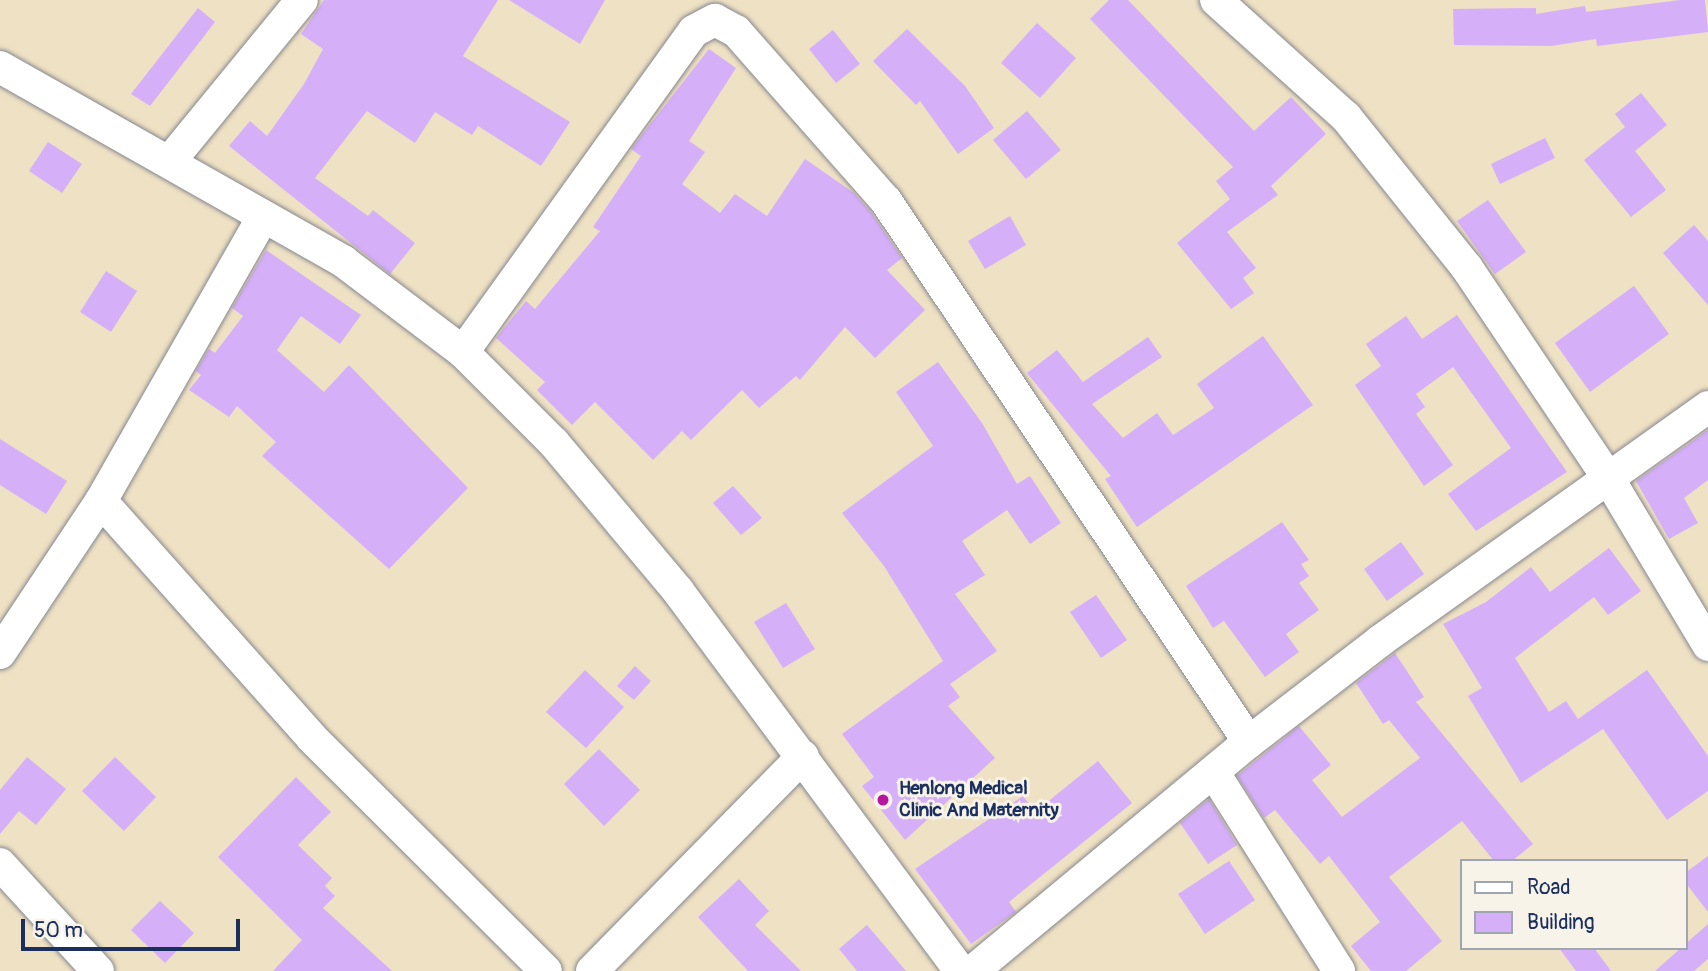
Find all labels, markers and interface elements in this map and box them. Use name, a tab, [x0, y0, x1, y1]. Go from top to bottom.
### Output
place label: Henlong Medical Clinic And Maternity	[899, 778, 1059, 822]
marker: Henlong Medical Clinic And Maternity	[873, 790, 893, 810]
legend	[1460, 859, 1687, 950]
text: Road	[1527, 874, 1571, 901]
scale bar	[24, 904, 243, 948]
text: Building	[1527, 909, 1594, 936]
text: 50 m	[34, 917, 83, 944]

